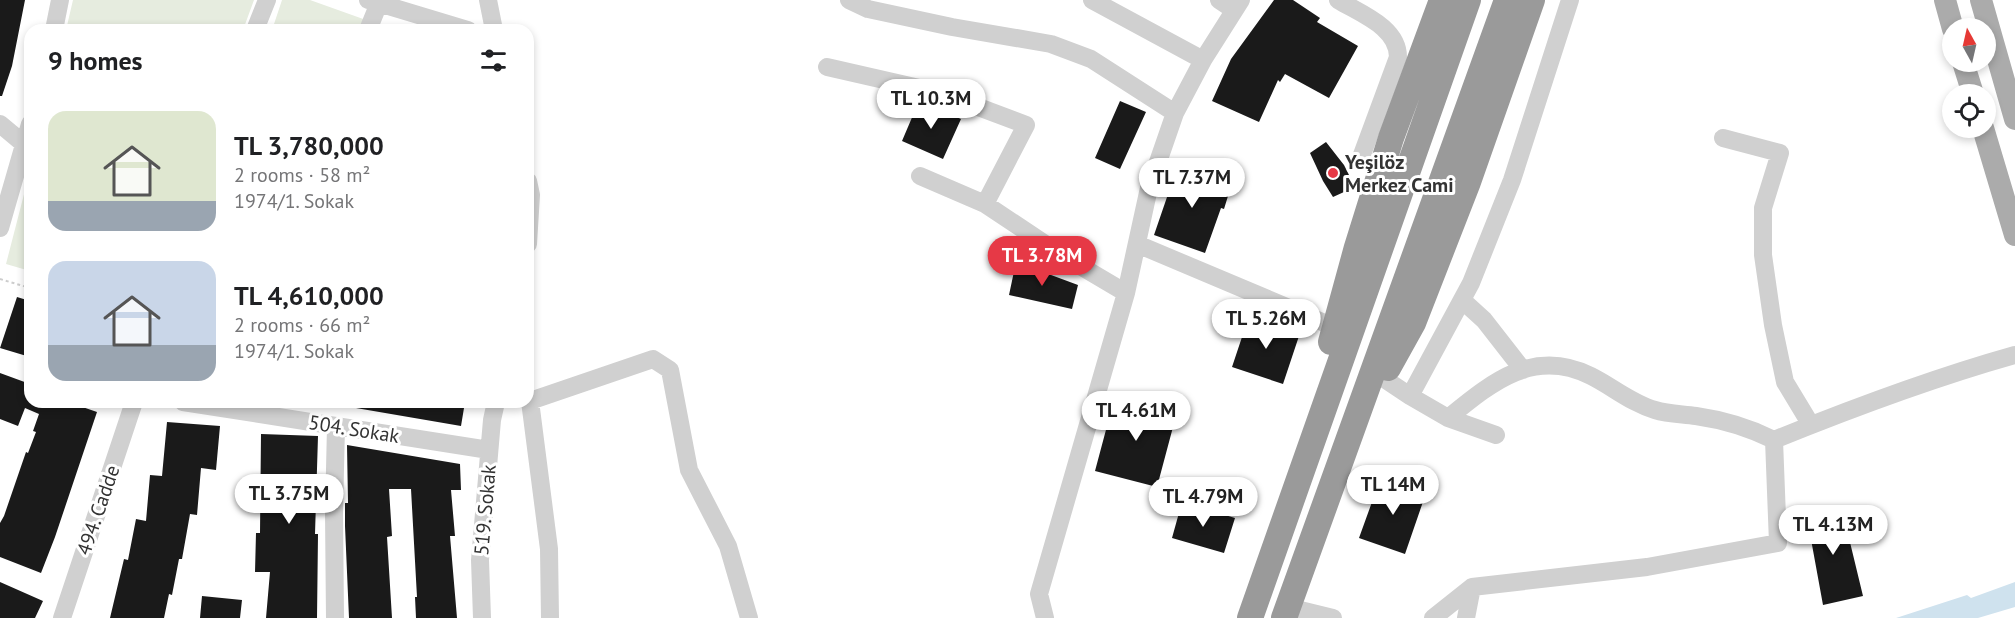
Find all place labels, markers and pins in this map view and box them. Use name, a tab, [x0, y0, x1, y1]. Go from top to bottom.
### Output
pin: TL 10.3M	[869, 79, 993, 130]
place label: Yeşilöz Merkez Cami	[1344, 149, 1454, 198]
pin: TL 7.37M	[1130, 158, 1254, 209]
marker: Yeşilöz Merkez Cami	[1326, 166, 1340, 180]
pin: TL 3.78M	[980, 236, 1104, 287]
pin: TL 5.26M	[1204, 299, 1328, 350]
pin: TL 4.61M	[1074, 391, 1198, 442]
pin: TL 14M	[1344, 465, 1442, 516]
pin: TL 3.75M	[227, 474, 351, 525]
pin: TL 4.79M	[1141, 477, 1265, 528]
pin: TL 4.13M	[1771, 505, 1895, 556]

